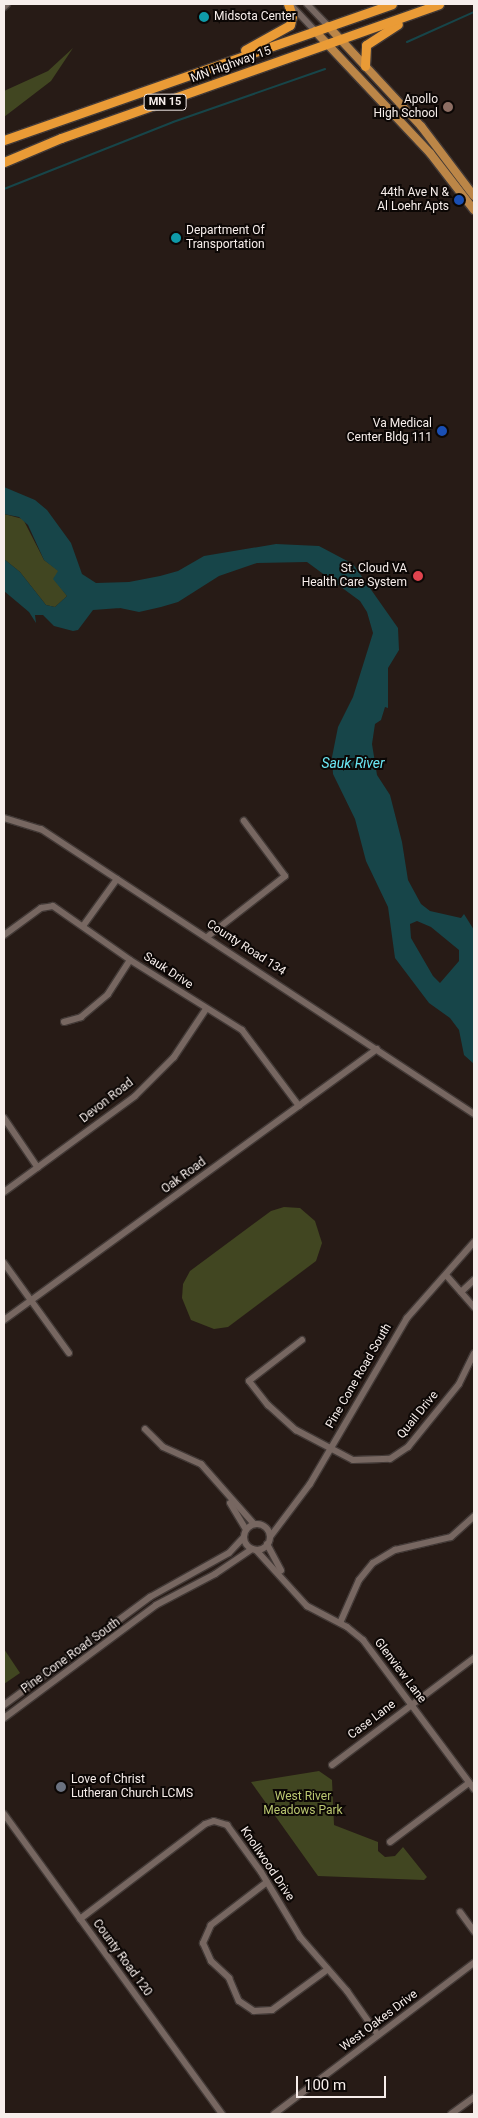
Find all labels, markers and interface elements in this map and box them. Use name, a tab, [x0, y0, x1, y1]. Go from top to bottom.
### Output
place label: Midsota Center	[214, 10, 296, 24]
marker: Midsota Center	[198, 11, 210, 23]
street label: MN Highway 15	[189, 44, 273, 86]
place label: Apollo High School	[374, 93, 438, 121]
road number: MN 15	[142, 94, 188, 110]
marker: Apollo High School	[442, 101, 454, 113]
place label: 44th Ave N & Al Loehr Apts	[377, 186, 449, 214]
marker: 44th Ave N & Al Loehr Apts	[453, 194, 465, 206]
place label: Department Of Transportation	[186, 224, 265, 252]
marker: Department Of Transportation	[170, 232, 182, 244]
place label: Va Medical Center Bldg 111	[347, 417, 432, 445]
marker: Va Medical Center Bldg 111	[436, 425, 448, 437]
place label: St. Cloud VA Health Care System	[302, 562, 407, 590]
marker: St. Cloud VA Health Care System	[411, 569, 425, 583]
water label: Sauk River	[321, 755, 385, 771]
street label: County Road 134	[204, 917, 288, 979]
street label: Sauk Drive	[140, 950, 196, 992]
street label: Devon Road	[77, 1076, 137, 1126]
street label: Oak Road	[159, 1155, 209, 1197]
street label: Pine Cone Road South	[323, 1321, 395, 1431]
street label: Quail Drive	[394, 1388, 442, 1442]
street label: Pine Cone Road South	[19, 1615, 123, 1697]
street label: Glenview Lane	[371, 1636, 429, 1706]
street label: Case Lane	[345, 1697, 399, 1743]
place label: Love of Christ Lutheran Church LCMS	[71, 1773, 193, 1801]
marker: Love of Christ Lutheran Church LCMS	[55, 1781, 67, 1793]
park label: West River Meadows Park	[263, 1790, 343, 1818]
street label: Knollwood Drive	[237, 1824, 297, 1904]
street label: County Road 120	[89, 1917, 155, 1999]
street label: West Oakes Drive	[337, 1987, 421, 2055]
scale bar	[298, 2066, 388, 2098]
text: 100 m	[304, 2076, 346, 2094]

